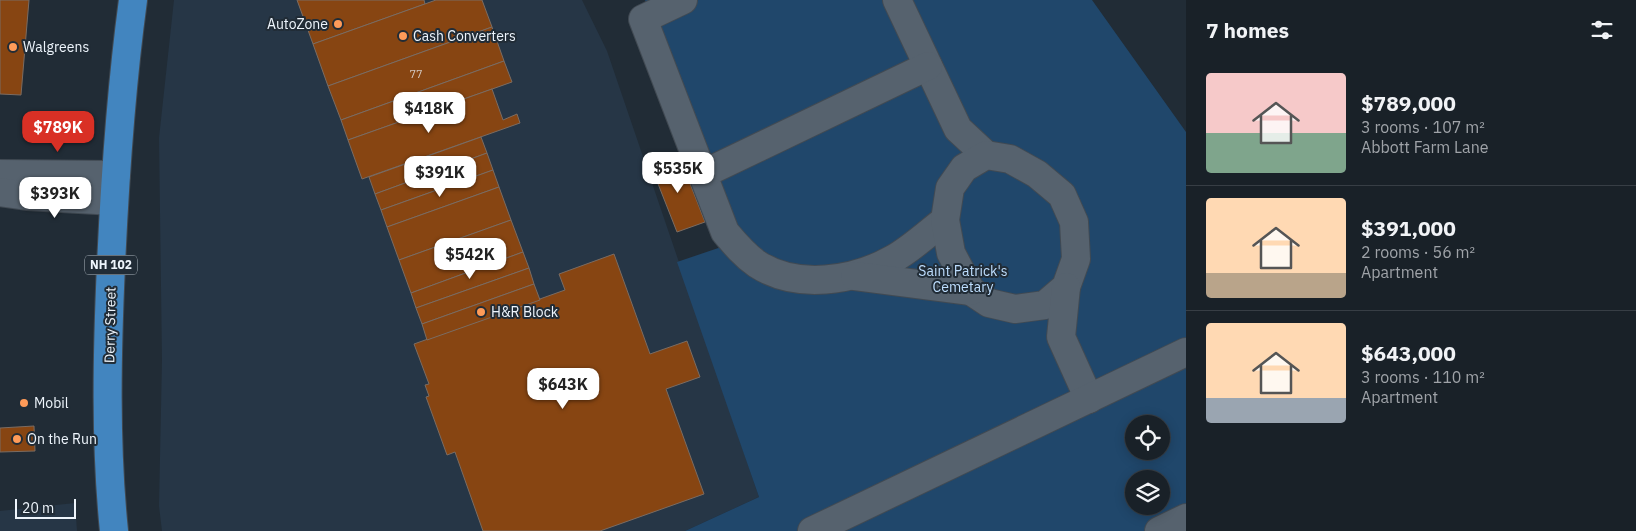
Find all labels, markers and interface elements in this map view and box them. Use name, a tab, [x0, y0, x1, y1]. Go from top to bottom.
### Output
place label: AutoZone	[267, 15, 328, 33]
text: 7 homes	[1206, 16, 1289, 44]
icon: filters	[1588, 16, 1616, 44]
marker: AutoZone	[332, 18, 344, 30]
place label: Cash Converters	[413, 27, 516, 45]
marker: Cash Converters	[397, 30, 409, 42]
place label: Walgreens	[23, 38, 89, 56]
marker: Walgreens	[7, 41, 19, 53]
house number: 77	[409, 67, 423, 81]
text: $789,000	[1361, 89, 1456, 117]
pin: $418K	[394, 92, 464, 134]
icon: home	[1246, 93, 1306, 153]
text: $418K	[404, 98, 454, 118]
pin: $789K	[23, 110, 93, 153]
text: $789K	[33, 117, 83, 137]
text: 3 rooms · 107 m²	[1361, 117, 1485, 137]
text: Abbott Farm Lane	[1361, 137, 1489, 157]
pin: $535K	[643, 152, 713, 194]
pin: $391K	[405, 156, 475, 198]
text: $535K	[653, 158, 703, 178]
text: $391K	[415, 162, 465, 182]
pin: $393K	[20, 176, 90, 219]
text: $393K	[30, 183, 80, 203]
text: $391,000	[1361, 214, 1456, 242]
icon: home	[1246, 218, 1306, 278]
pin: $542K	[435, 238, 505, 280]
text: 2 rooms · 56 m²	[1361, 242, 1475, 262]
text: $542K	[445, 244, 495, 264]
road number: NH 102	[85, 256, 137, 274]
park label: Saint Patrick's Cemetary	[918, 262, 1008, 296]
text: Apartment	[1361, 262, 1438, 282]
street label: Derry Street	[100, 287, 120, 363]
place label: H&R Block	[491, 303, 559, 321]
marker: H&R Block	[475, 306, 487, 318]
text: $643,000	[1361, 339, 1456, 367]
icon: home	[1246, 343, 1306, 403]
text: 3 rooms · 110 m²	[1361, 367, 1485, 387]
pin: $643K	[528, 368, 598, 410]
text: $643K	[538, 374, 588, 394]
text: Apartment	[1361, 387, 1438, 407]
place label: Mobil	[34, 394, 69, 412]
marker: Mobil	[18, 397, 30, 409]
map controls	[1125, 415, 1170, 515]
button: locate	[1125, 415, 1170, 460]
place label: On the Run	[27, 430, 97, 448]
marker: On the Run	[11, 433, 23, 445]
button: layers	[1125, 470, 1170, 515]
scale bar	[15, 496, 76, 519]
text: 20 m	[22, 499, 54, 517]

